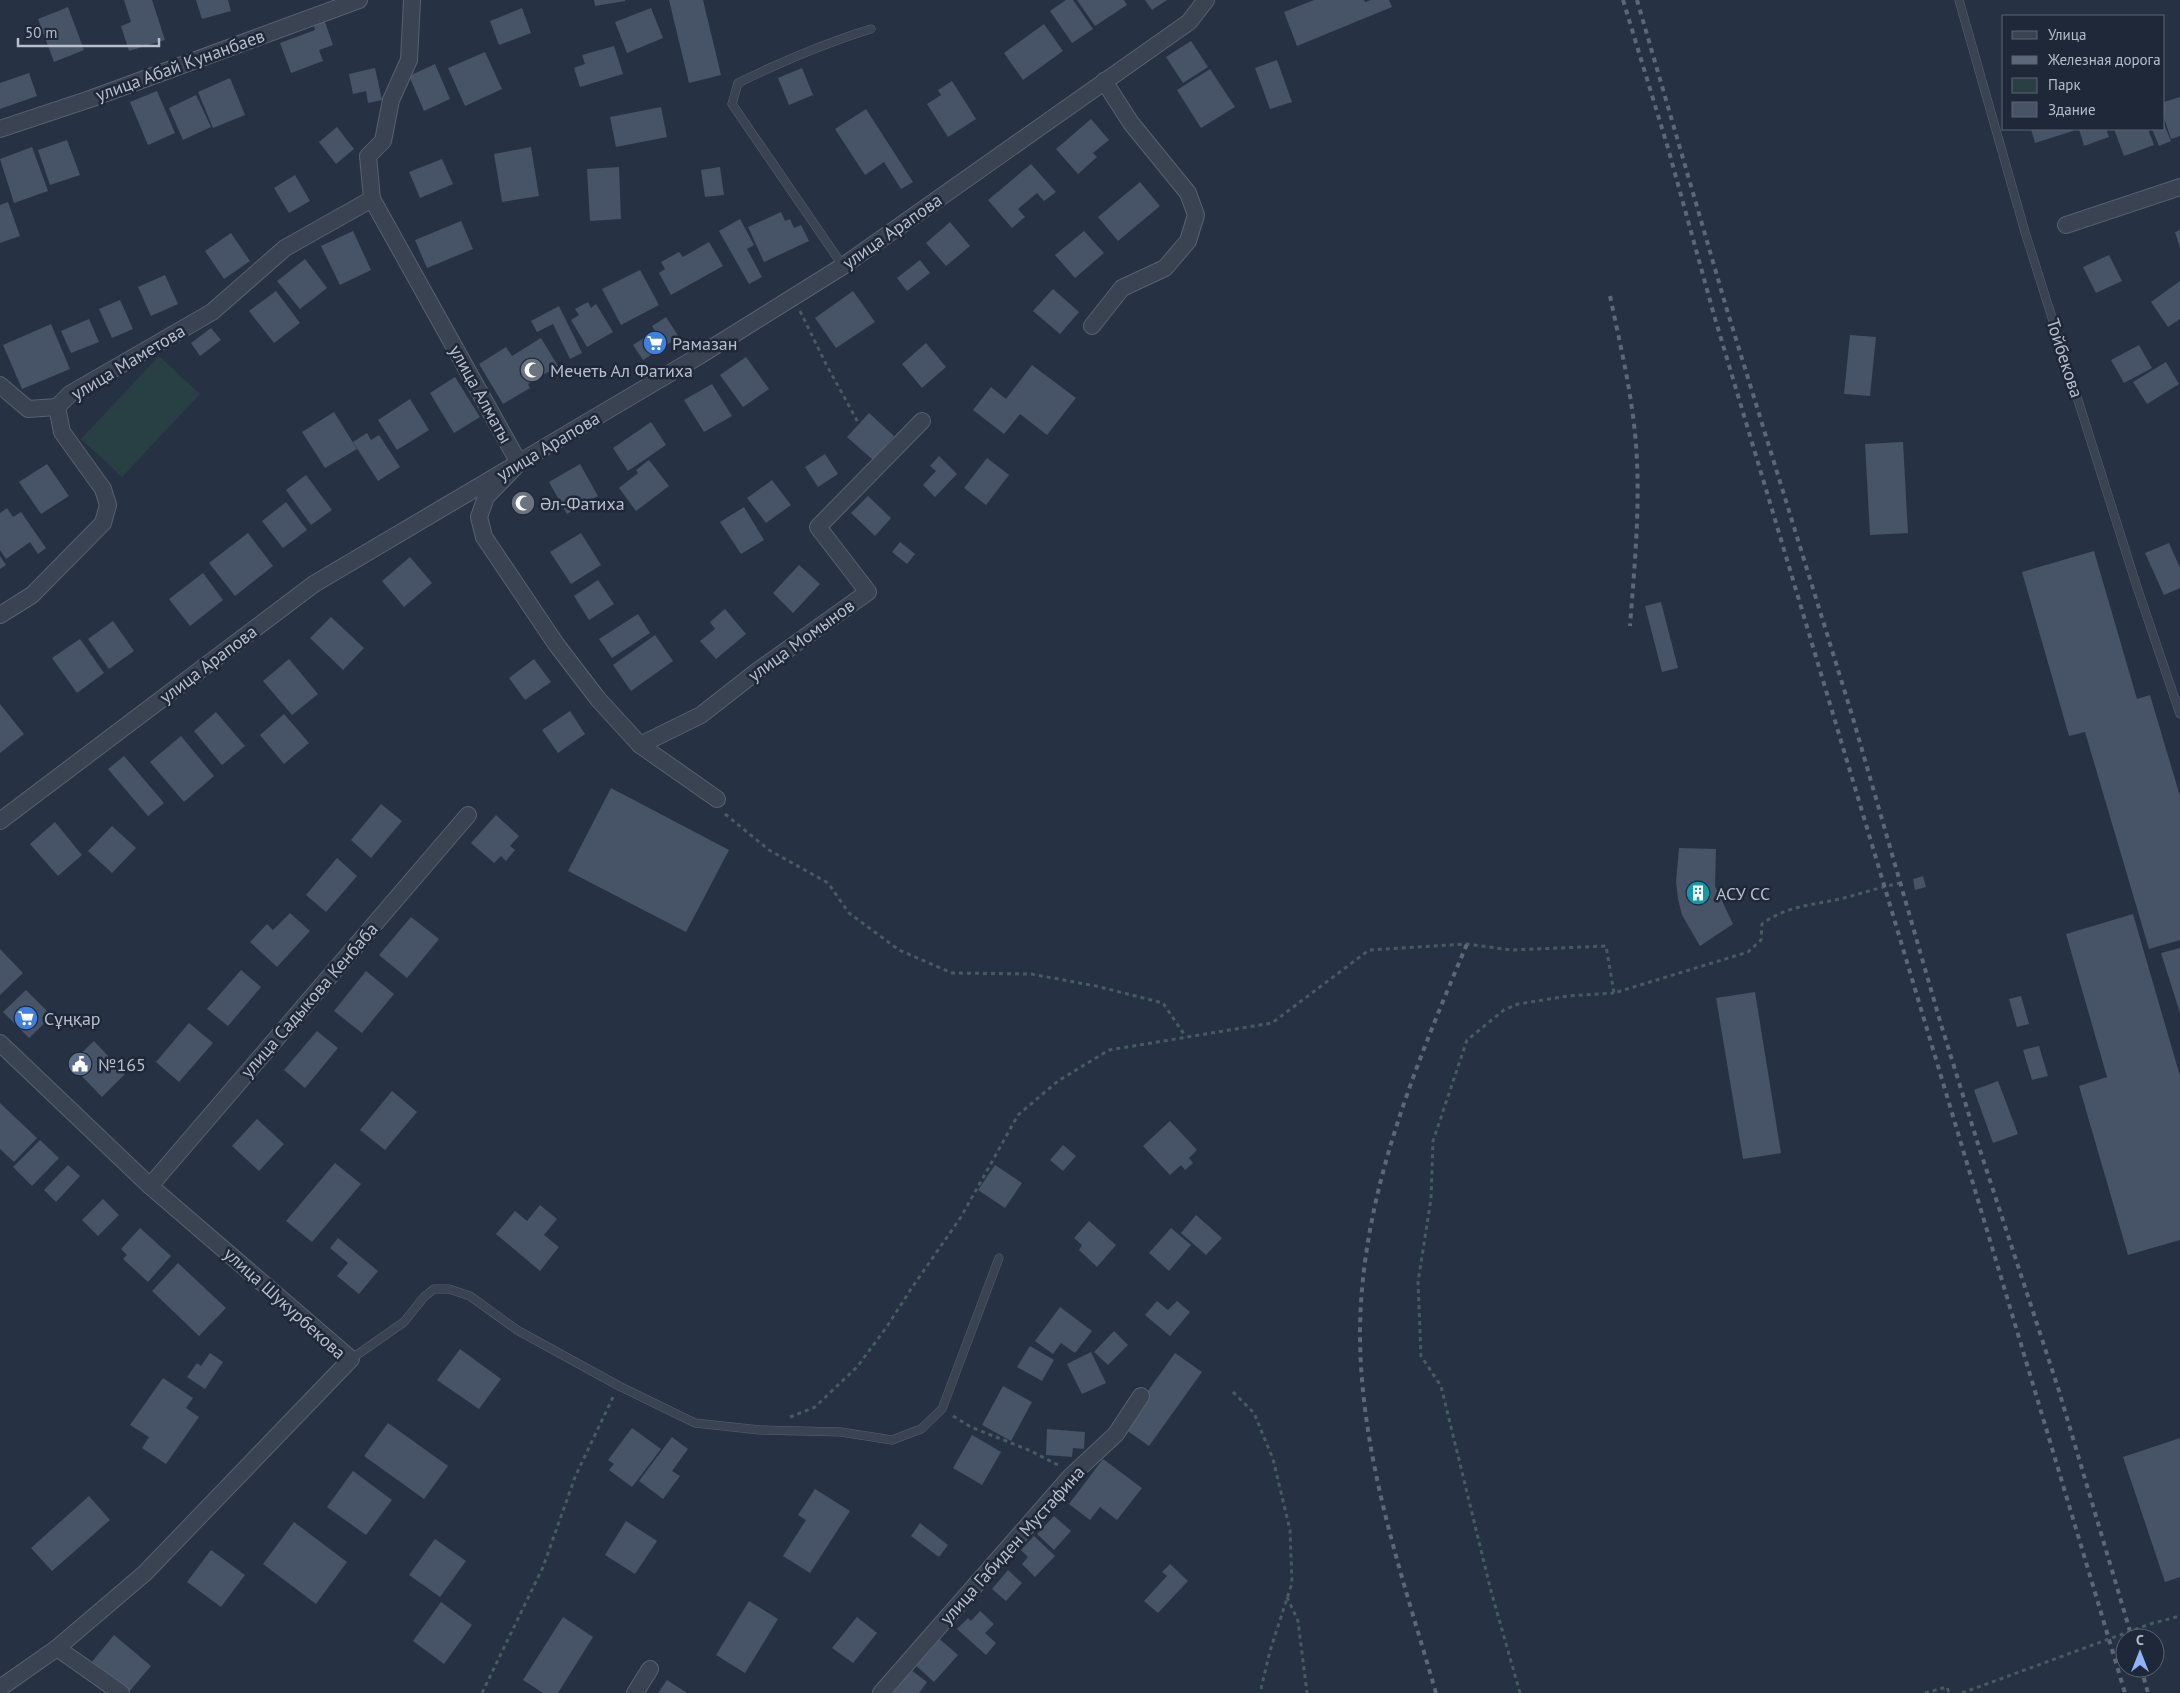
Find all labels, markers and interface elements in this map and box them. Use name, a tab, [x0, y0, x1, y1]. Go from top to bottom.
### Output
scale bar	[18, 15, 159, 47]
legend	[2002, 15, 2165, 130]
text: 50 m	[25, 23, 58, 42]
street label: улица Абай Кунанбаев	[92, 24, 268, 106]
text: Улица	[2048, 25, 2086, 44]
text: Железная дорога	[2047, 50, 2161, 69]
text: Парк	[2048, 75, 2081, 94]
text: Здание	[2048, 100, 2096, 119]
street label: улица Арапова	[838, 188, 946, 274]
street label: Тойбекова	[2041, 315, 2089, 401]
street label: улица Маметова	[67, 319, 189, 405]
supermarket icon: Рамазан	[642, 330, 668, 356]
place label: Рамазан	[672, 332, 738, 355]
street label: улица Алматы	[444, 341, 518, 447]
mosque icon: Мечеть Ал Фатиха	[519, 357, 545, 383]
place label: Мечеть Ал Фатиха	[550, 359, 693, 382]
street label: улица Арапова	[492, 406, 604, 486]
mosque icon: Әл-Фатиха	[510, 490, 536, 516]
place label: Әл-Фатиха	[540, 492, 625, 515]
street label: улица Момынов	[743, 594, 859, 686]
street label: улица Арапова	[155, 620, 261, 708]
building icon: АСУ СС	[1685, 880, 1711, 906]
place label: АСУ СС	[1716, 882, 1770, 905]
street label: улица Садыкова Кенбаба	[235, 918, 383, 1082]
supermarket icon: Сұңқар	[13, 1005, 39, 1031]
place label: Сұңқар	[44, 1007, 101, 1030]
public building icon: №165	[67, 1051, 93, 1077]
place label: №165	[98, 1053, 146, 1076]
street label: улица Шукурбекова	[219, 1242, 351, 1364]
street label: улица Габиден Мустафина	[935, 1461, 1089, 1629]
north arrow	[2115, 1628, 2165, 1678]
text: С	[2136, 1631, 2144, 1649]

